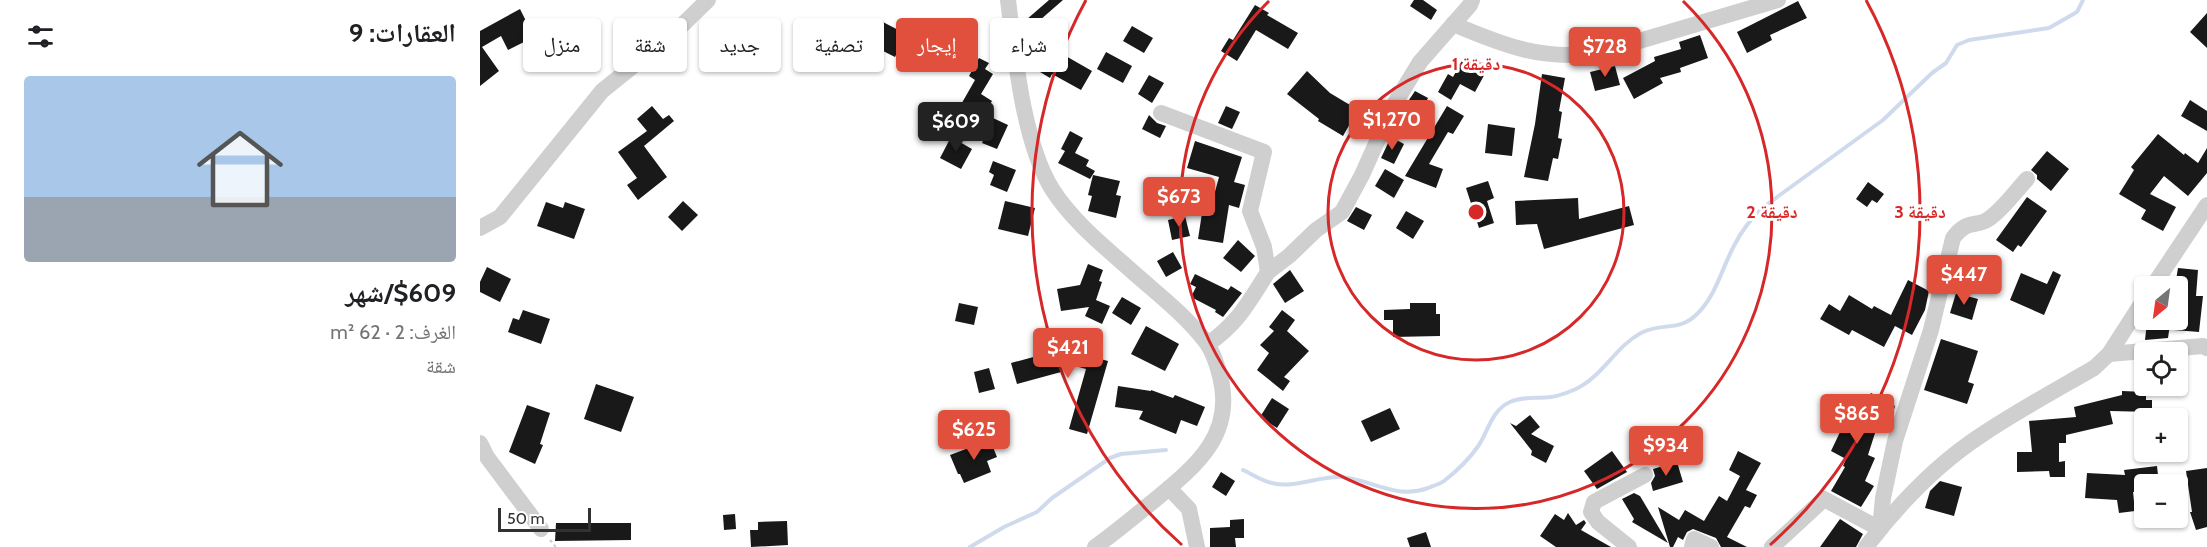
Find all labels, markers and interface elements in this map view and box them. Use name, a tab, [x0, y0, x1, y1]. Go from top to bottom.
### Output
text: العقارات: 9	[349, 17, 456, 49]
chip: منزل	[523, 18, 601, 72]
chip: شقة	[613, 18, 687, 72]
chip: جديد	[699, 18, 781, 72]
chip: تصفية	[793, 18, 884, 72]
chip: إيجار	[896, 18, 978, 72]
chip: شراء	[990, 18, 1068, 72]
icon: filters	[24, 20, 57, 53]
pin: $728	[1569, 27, 1641, 78]
text: $728	[1583, 34, 1627, 58]
text: 1 دقيقة	[1452, 53, 1500, 75]
pin: $1,270	[1343, 100, 1441, 151]
pin: $609	[920, 102, 992, 153]
text: $1,270	[1363, 107, 1421, 131]
text: $609	[932, 109, 980, 133]
icon: home	[186, 115, 294, 223]
pin: $673	[1143, 177, 1215, 228]
text: $673	[1157, 184, 1201, 208]
text: 2 دقيقة	[1746, 201, 1798, 223]
text: 3 دقيقة	[1894, 201, 1946, 223]
centre of rings	[1466, 202, 1486, 222]
pin: $447	[1928, 255, 2000, 306]
text: $447	[1941, 262, 1987, 286]
north arrow	[2134, 276, 2188, 330]
map controls	[2134, 276, 2188, 528]
text: $609/شهر	[345, 277, 456, 309]
text: الغرف: 2 · 62 m²	[330, 320, 456, 344]
pin: $421	[1032, 328, 1104, 379]
text: $421	[1047, 335, 1089, 359]
button: locate	[2134, 342, 2188, 396]
text: شقة	[426, 354, 456, 378]
pin: $865	[1821, 394, 1893, 445]
text: $865	[1834, 401, 1880, 425]
button: +	[2134, 408, 2188, 462]
pin: $625	[938, 410, 1010, 461]
text: $625	[952, 417, 996, 441]
pin: $934	[1630, 426, 1702, 477]
text: $934	[1643, 433, 1689, 457]
button: −	[2134, 474, 2188, 528]
scale bar	[498, 505, 591, 532]
text: 50 m	[507, 509, 544, 528]

